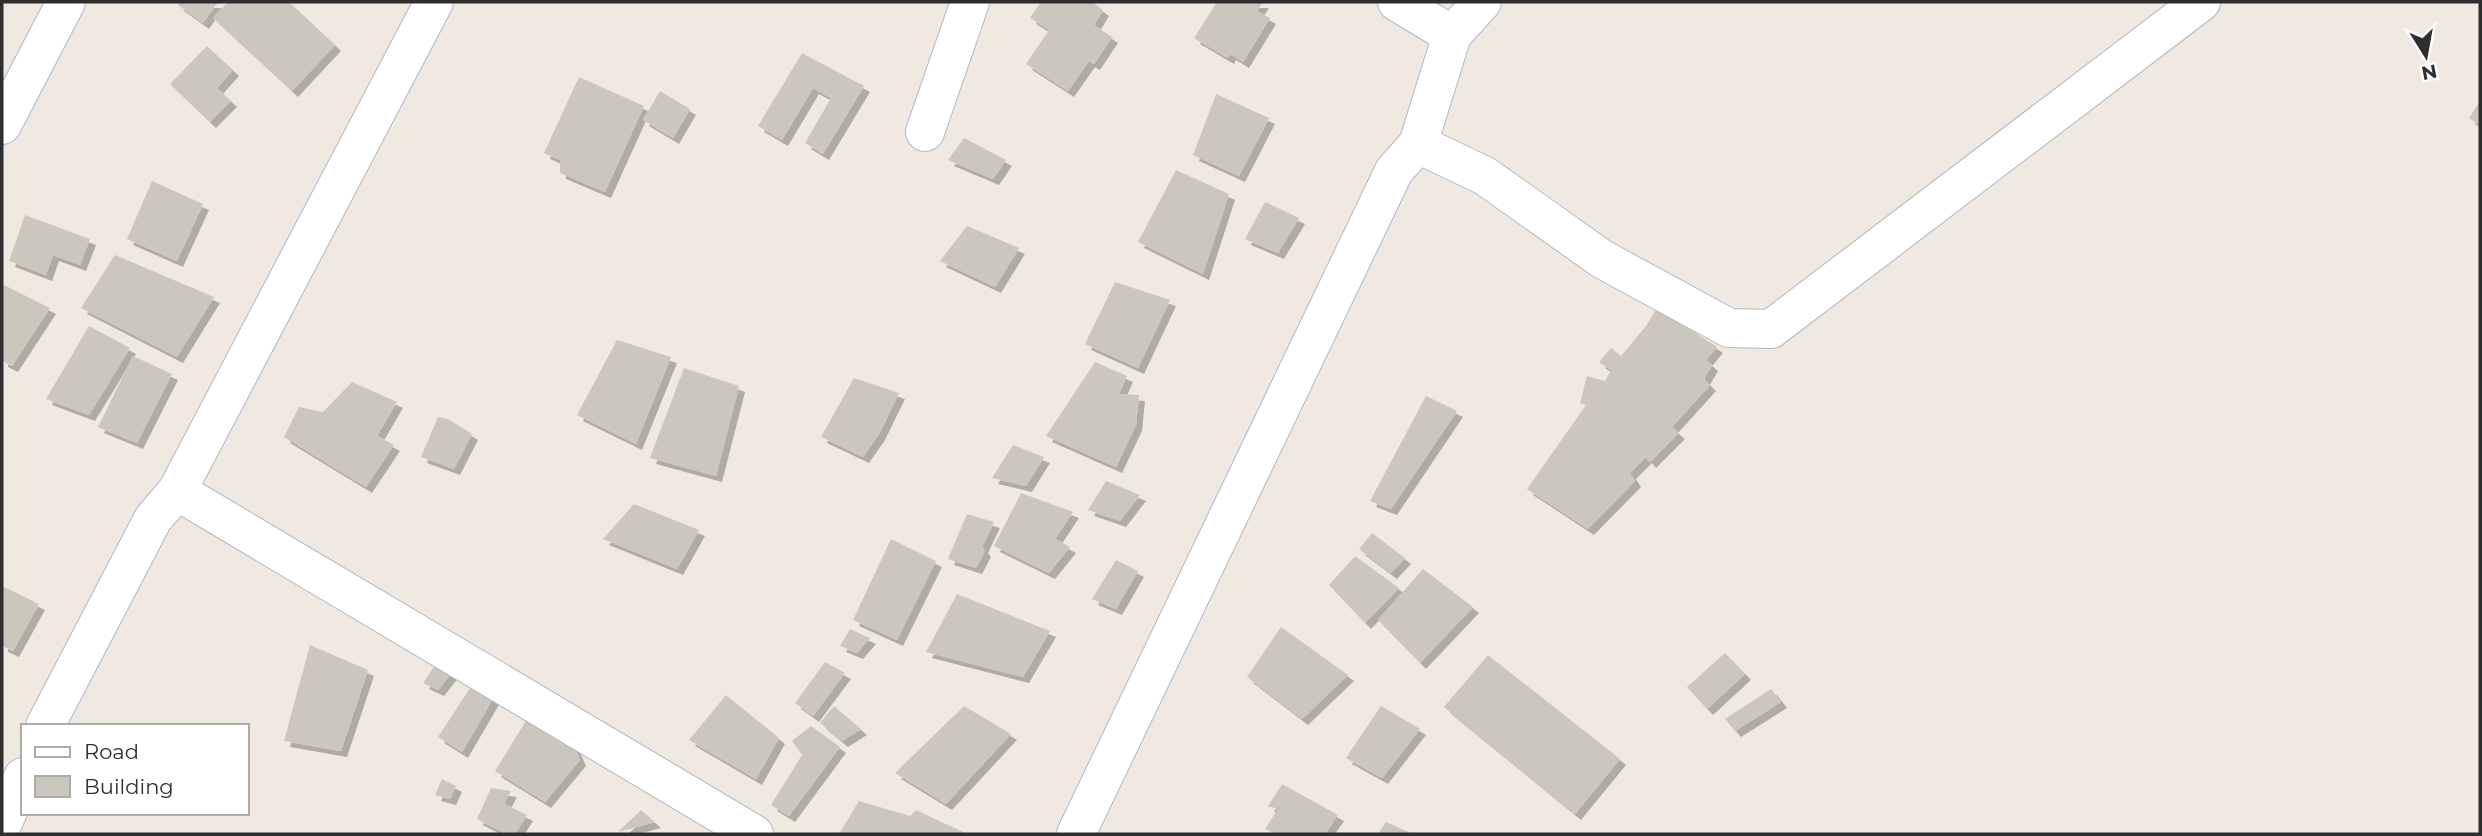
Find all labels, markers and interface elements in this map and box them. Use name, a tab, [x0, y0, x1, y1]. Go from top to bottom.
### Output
north arrow	[2391, 21, 2461, 91]
text: N	[2419, 59, 2439, 85]
legend	[21, 724, 248, 815]
text: Road	[84, 739, 139, 764]
text: Building	[84, 774, 174, 799]

